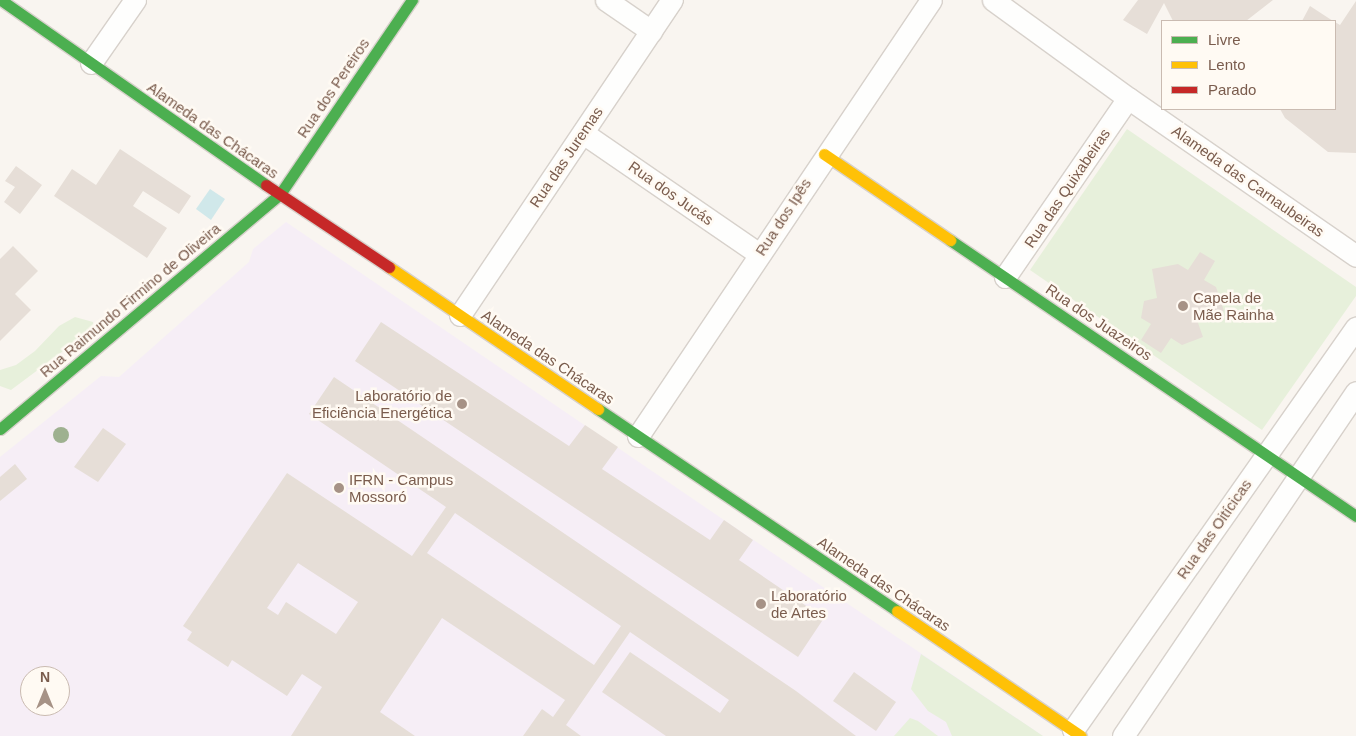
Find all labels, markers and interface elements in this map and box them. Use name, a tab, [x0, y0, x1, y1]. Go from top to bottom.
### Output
legend	[1161, 20, 1336, 110]
text: Livre	[1208, 31, 1241, 48]
street label: Rua dos Pereiros	[293, 35, 373, 141]
text: Lento	[1208, 56, 1246, 73]
street label: Alameda das Chácaras	[144, 78, 282, 182]
text: Parado	[1208, 81, 1256, 98]
street label: Rua das Juremas	[526, 103, 606, 211]
street label: Alameda das Carnaubeiras	[1168, 121, 1328, 241]
street label: Rua das Quixabeiras	[1020, 125, 1114, 251]
street label: Rua dos Jucás	[625, 157, 717, 229]
street label: Rua dos Ipês	[751, 175, 815, 259]
street label: Rua Raimundo Firmino de Oliveira	[36, 219, 224, 381]
street label: Rua dos Juazeiros	[1042, 280, 1156, 364]
place label: Capela de Mãe Rainha	[1193, 288, 1274, 323]
marker: Capela de Mãe Rainha	[1177, 300, 1189, 312]
street label: Alameda das Chácaras	[478, 306, 618, 408]
place label: Laboratório de Eficiência Energética	[312, 386, 452, 421]
marker: Laboratório de Eficiência Energética	[456, 398, 468, 410]
place label: IFRN - Campus Mossoró	[349, 470, 453, 505]
street label: Rua das Oitícicas	[1173, 476, 1255, 582]
marker: IFRN - Campus Mossoró	[333, 482, 345, 494]
street label: Alameda das Chácaras	[814, 533, 954, 635]
place label: Laboratório de Artes	[771, 586, 847, 621]
marker: Laboratório de Artes	[755, 598, 767, 610]
north arrow	[20, 666, 70, 716]
text: N	[40, 669, 50, 685]

